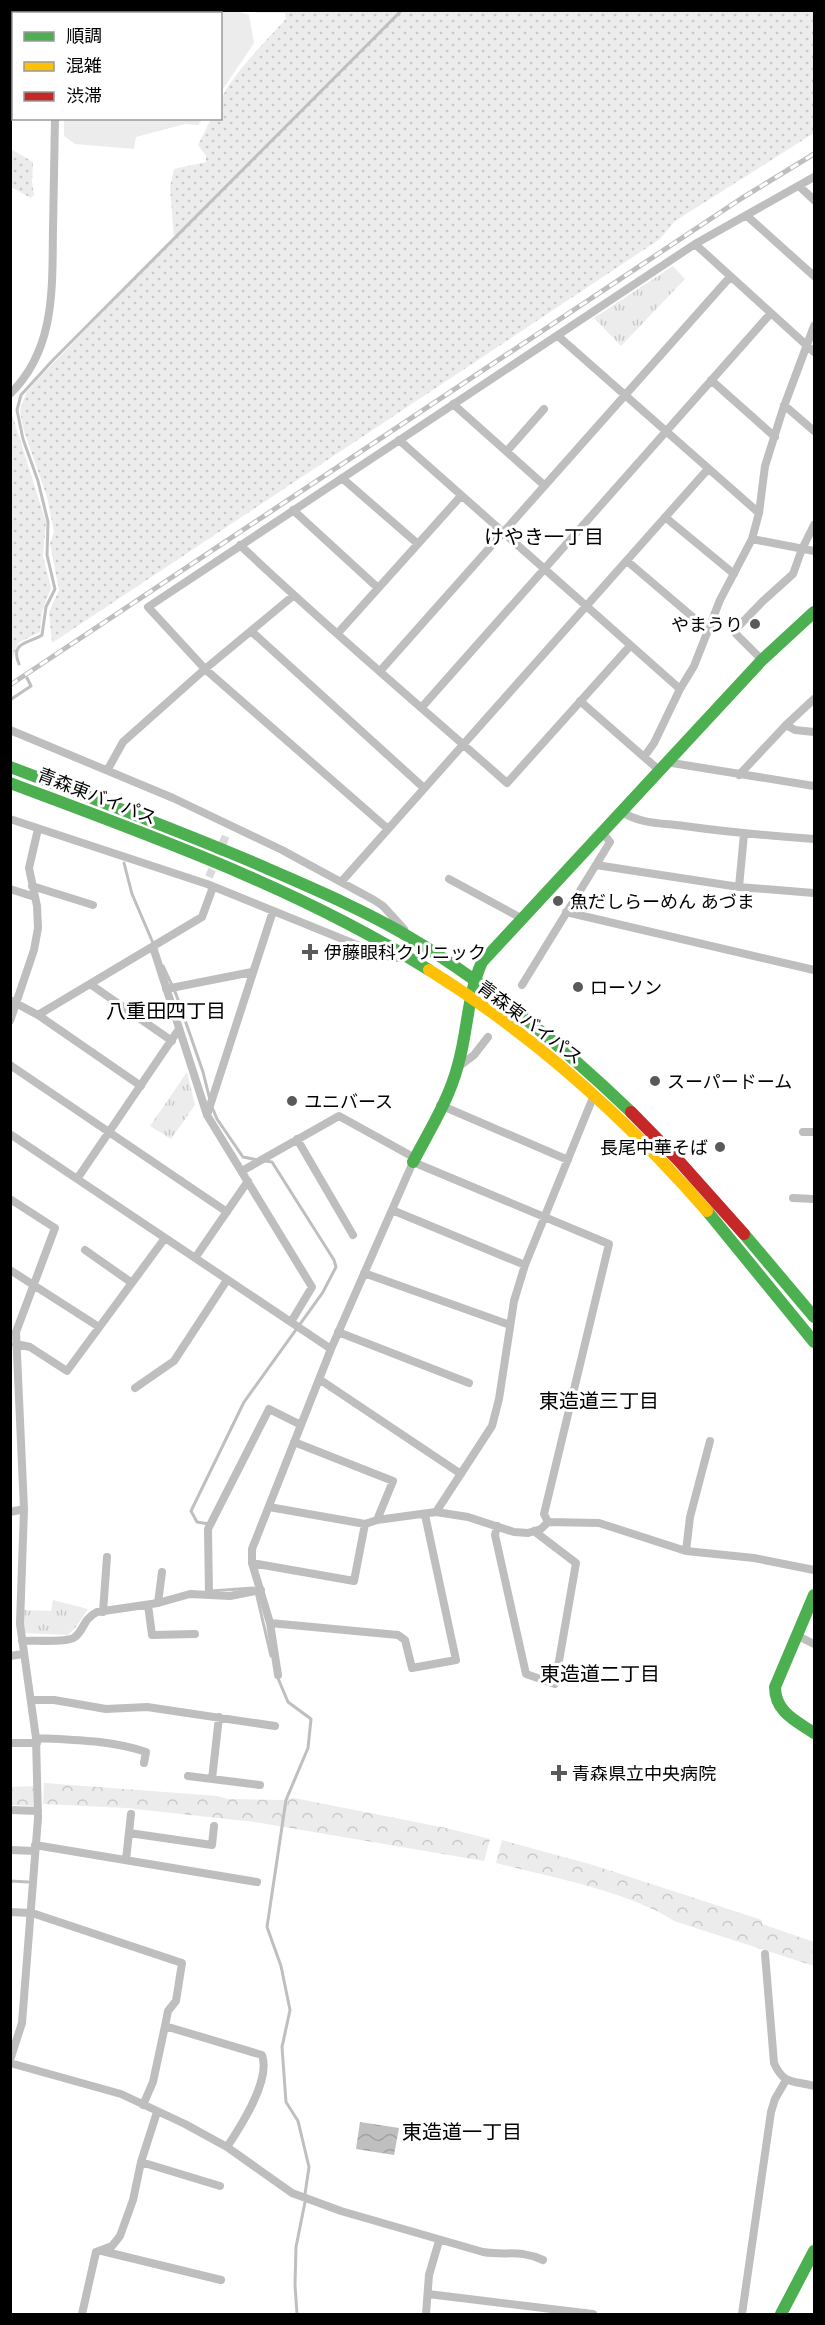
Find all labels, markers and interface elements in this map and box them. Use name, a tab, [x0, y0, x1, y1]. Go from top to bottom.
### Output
legend	[12, 12, 222, 120]
text: 順調	[66, 24, 102, 47]
text: 混雑	[66, 54, 102, 77]
text: 渋滞	[66, 84, 102, 107]
district label: けやき一丁目	[484, 524, 604, 550]
place label: やまうり	[671, 613, 743, 636]
marker: やまうり	[748, 617, 762, 631]
street label: 青森東バイパス	[34, 763, 160, 829]
place label: 魚だしらーめん あづま	[570, 890, 755, 913]
marker: 魚だしらーめん あづま	[551, 894, 565, 908]
place label: 伊藤眼科クリニック	[324, 941, 486, 964]
marker: 伊藤眼科クリニック	[301, 943, 319, 961]
street label: 青森東バイパス	[473, 975, 587, 1069]
place label: ローソン	[590, 976, 662, 999]
marker: ローソン	[571, 980, 585, 994]
district label: 八重田四丁目	[106, 998, 226, 1024]
place label: スーパードーム	[667, 1070, 792, 1093]
marker: スーパードーム	[648, 1074, 662, 1088]
place label: ユニバース	[304, 1090, 393, 1113]
marker: ユニバース	[285, 1094, 299, 1108]
place label: 長尾中華そば	[600, 1136, 708, 1159]
marker: 長尾中華そば	[713, 1140, 727, 1154]
district label: 東造道三丁目	[539, 1388, 659, 1414]
district label: 東造道二丁目	[540, 1661, 660, 1687]
place label: 青森県立中央病院	[572, 1762, 716, 1785]
marker: 青森県立中央病院	[550, 1764, 568, 1782]
district label: 東造道一丁目	[402, 2119, 522, 2145]

